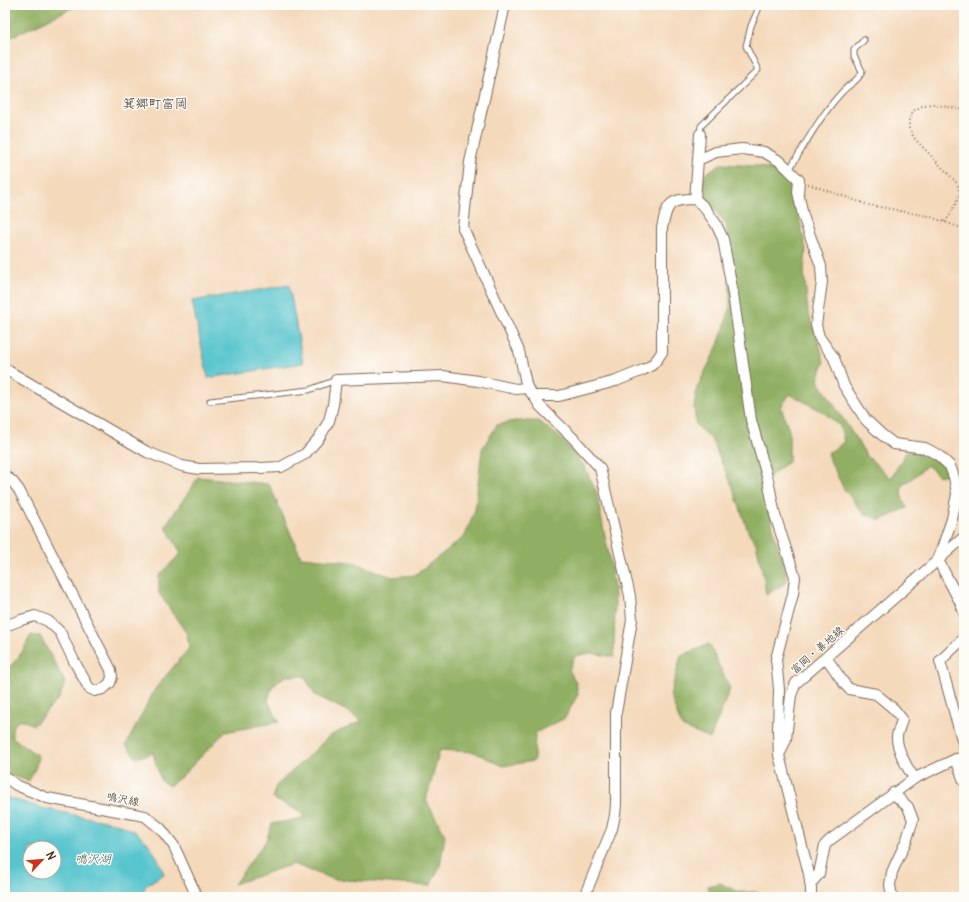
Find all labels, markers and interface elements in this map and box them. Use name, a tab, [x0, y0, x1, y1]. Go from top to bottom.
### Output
district label: 箕郷町富岡	[122, 95, 188, 112]
street label: 富岡・善地線	[788, 623, 846, 677]
street label: 鳴沢線	[105, 789, 141, 809]
north arrow	[22, 840, 62, 880]
text: N	[43, 849, 59, 862]
water label: 鳴沢湖	[75, 851, 112, 866]

